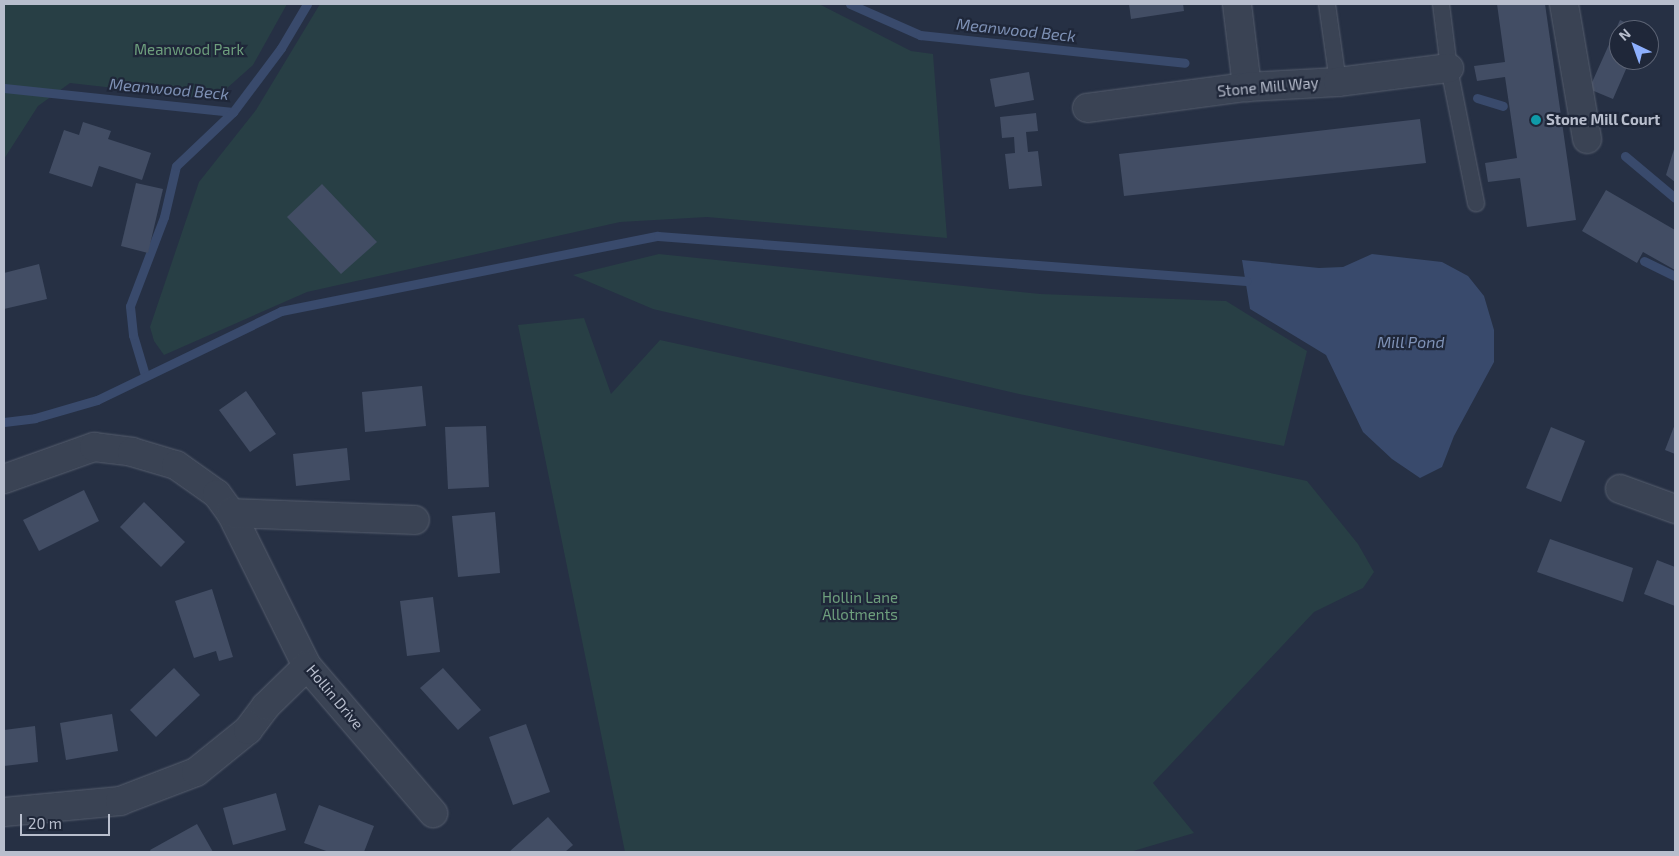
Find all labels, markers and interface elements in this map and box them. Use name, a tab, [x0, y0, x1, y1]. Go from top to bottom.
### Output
water label: Meanwood Beck	[955, 14, 1077, 46]
north arrow	[1609, 20, 1659, 70]
text: N	[1615, 25, 1634, 44]
park label: Meanwood Park	[134, 41, 244, 59]
water label: Meanwood Beck	[108, 74, 230, 104]
street label: Stone Mill Way	[1216, 74, 1320, 100]
place label: Stone Mill Court	[1546, 111, 1661, 129]
marker: Stone Mill Court	[1530, 114, 1542, 126]
water label: Mill Pond	[1377, 332, 1445, 352]
park label: Hollin Lane Allotments	[822, 588, 898, 623]
street label: Hollin Drive	[303, 661, 367, 733]
scale bar	[22, 804, 112, 836]
text: 20 m	[28, 814, 62, 832]

